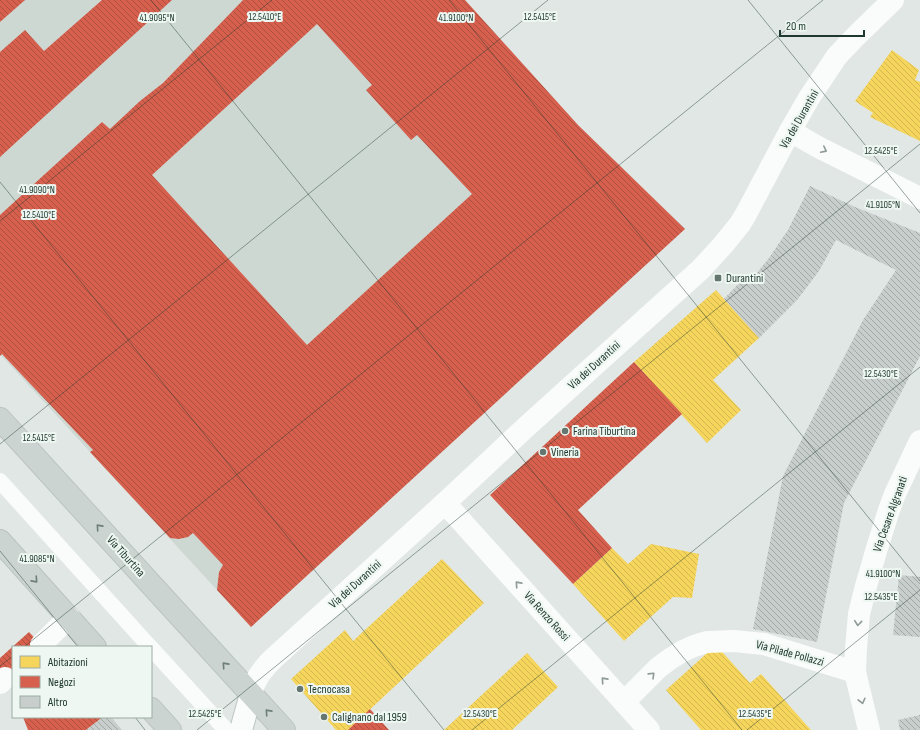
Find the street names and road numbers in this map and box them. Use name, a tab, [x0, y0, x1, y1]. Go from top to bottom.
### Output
street label: Via dei Durantini	[777, 87, 822, 151]
street label: Via dei Durantini	[565, 338, 624, 393]
street label: Via Cesare Algranati	[870, 474, 911, 554]
street label: Via Tiburtina	[103, 533, 148, 580]
street label: Via dei Durantini	[326, 557, 385, 612]
street label: Via Renzo Rossi	[520, 588, 573, 644]
street label: Via Pilade Pollazzi	[754, 637, 826, 670]

